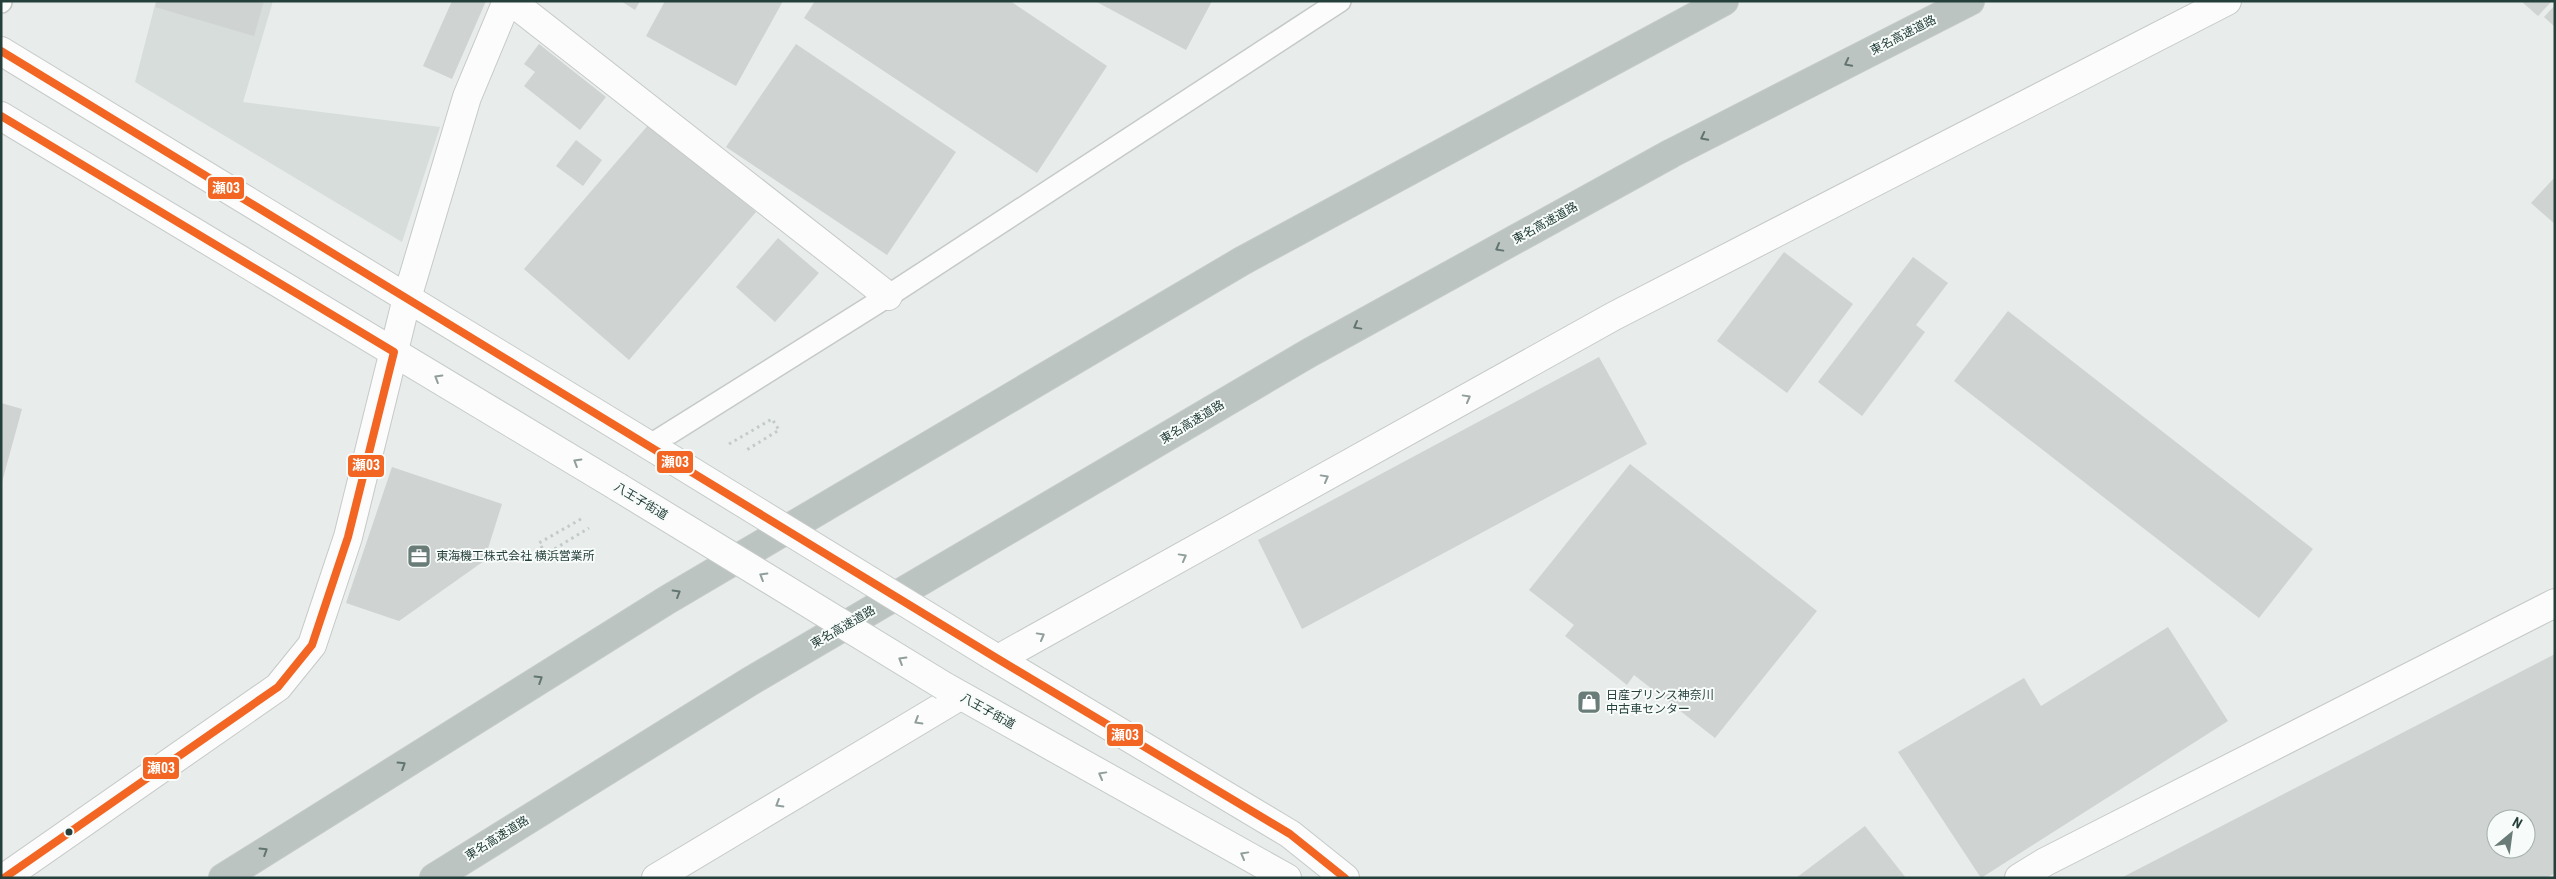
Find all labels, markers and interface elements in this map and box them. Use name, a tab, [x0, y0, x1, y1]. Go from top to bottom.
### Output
street label: 東名高速道路	[1868, 12, 1938, 58]
one-way arrow	[1845, 57, 1854, 67]
one-way arrow	[1700, 131, 1709, 141]
line badge: 瀬03	[207, 176, 245, 200]
text: 瀬03	[212, 180, 240, 196]
street label: 東名高速道路	[1510, 199, 1580, 247]
one-way arrow	[1496, 242, 1505, 252]
one-way arrow	[1353, 320, 1362, 330]
one-way arrow	[434, 375, 443, 385]
one-way arrow	[1461, 395, 1470, 405]
street label: 東名高速道路	[1158, 397, 1226, 447]
line badge: 瀬03	[656, 450, 694, 474]
line badge: 瀬03	[347, 454, 385, 478]
text: 瀬03	[661, 454, 689, 470]
text: 瀬03	[352, 457, 380, 473]
one-way arrow	[573, 459, 582, 469]
one-way arrow	[1319, 474, 1328, 484]
street label: 八王子街道	[612, 480, 670, 522]
office icon: 東海機工株式会社 横浜営業所	[406, 543, 432, 569]
place label: 東海機工株式会社 横浜営業所	[436, 549, 595, 563]
one-way arrow	[1177, 553, 1186, 563]
one-way arrow	[760, 572, 769, 582]
one-way arrow	[672, 590, 681, 600]
street label: 東名高速道路	[808, 603, 878, 651]
one-way arrow	[1035, 632, 1044, 642]
one-way arrow	[899, 657, 908, 667]
one-way arrow	[534, 676, 543, 685]
place label: 日産プリンス神奈川 中古車センター	[1606, 688, 1714, 716]
shop icon: 日産プリンス神奈川 中古車センター	[1576, 689, 1602, 715]
street label: 八王子街道	[958, 690, 1018, 732]
one-way arrow	[915, 714, 924, 724]
line badge: 瀬03	[1106, 723, 1144, 747]
text: 瀬03	[1111, 727, 1139, 743]
line badge: 瀬03	[142, 756, 180, 780]
text: 瀬03	[147, 760, 175, 776]
one-way arrow	[396, 762, 405, 772]
one-way arrow	[1099, 772, 1108, 782]
one-way arrow	[775, 798, 784, 808]
north arrow	[2486, 809, 2536, 859]
street label: 東名高速道路	[463, 813, 531, 863]
text: N	[2510, 814, 2525, 832]
unlabelled marker	[64, 827, 74, 837]
one-way arrow	[258, 848, 267, 858]
one-way arrow	[1240, 851, 1249, 861]

